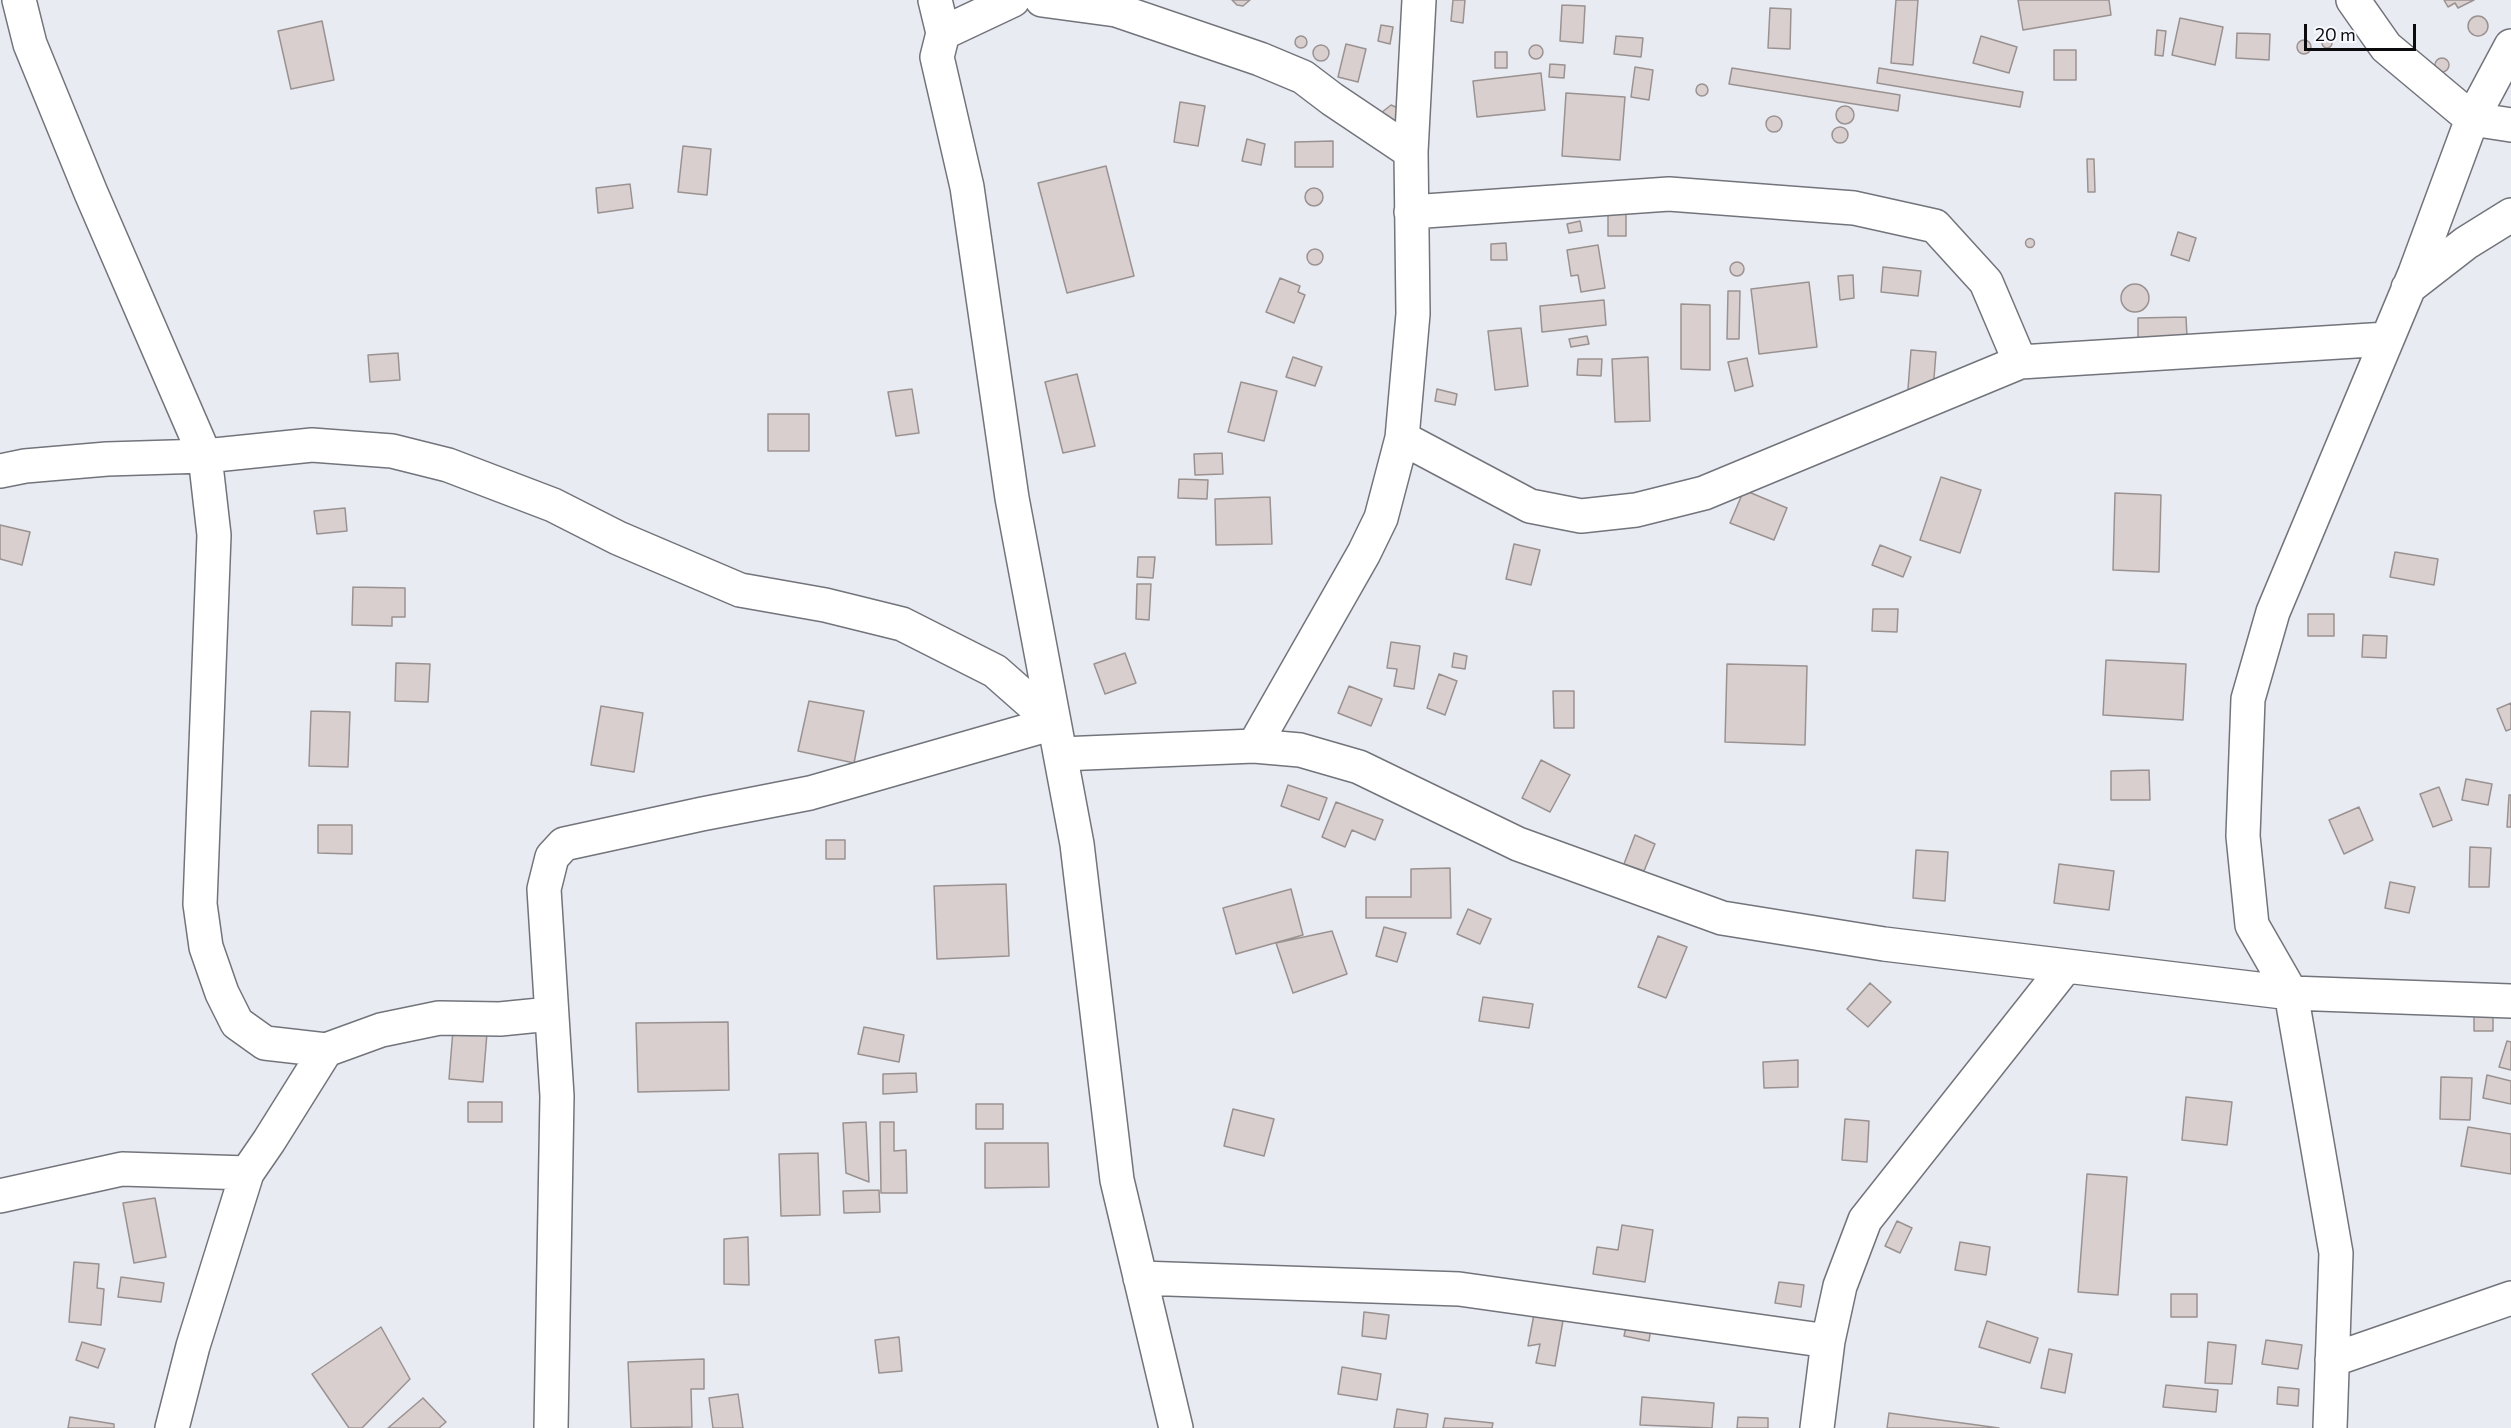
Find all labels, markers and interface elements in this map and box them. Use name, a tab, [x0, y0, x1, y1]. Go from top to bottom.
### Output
scale bar	[2307, 12, 2420, 50]
text: 20 m	[2315, 23, 2356, 45]

